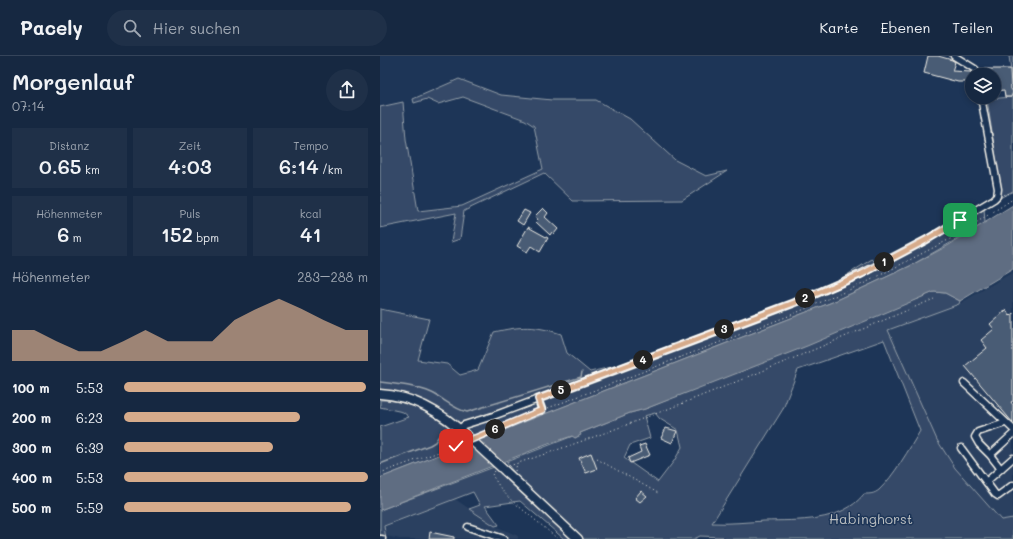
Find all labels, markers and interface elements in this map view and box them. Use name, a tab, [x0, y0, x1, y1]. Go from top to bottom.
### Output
search box	[107, 10, 387, 46]
text: Pacely	[20, 15, 83, 40]
icon: search	[121, 17, 143, 39]
text: Hier suchen	[153, 18, 240, 38]
text: Karte	[819, 18, 859, 37]
text: Ebenen	[881, 18, 930, 37]
text: Teilen	[952, 18, 993, 37]
text: Morgenlauf	[12, 67, 134, 96]
map controls	[965, 68, 1001, 104]
button: layers	[965, 68, 1001, 104]
button: share	[326, 69, 368, 111]
text: 07:14	[12, 97, 45, 114]
text: Distanz	[49, 138, 89, 153]
text: Zeit	[179, 138, 201, 153]
text: Tempo	[293, 138, 328, 153]
text: 0.65	[39, 153, 82, 179]
text: 4:03	[168, 153, 212, 179]
text: 6:14	[279, 153, 319, 179]
text: km	[82, 162, 100, 177]
text: /km	[319, 162, 342, 177]
pin	[943, 203, 977, 237]
text: Höhenmeter	[36, 206, 102, 221]
text: Puls	[180, 206, 200, 221]
text: kcal	[300, 206, 322, 221]
icon: arrive	[949, 209, 971, 231]
text: 6	[57, 221, 69, 247]
text: 152	[161, 221, 193, 247]
text: 41	[300, 221, 321, 247]
text: m	[69, 230, 82, 245]
text: bpm	[193, 230, 219, 245]
pin: 1	[874, 252, 894, 272]
text: 1	[882, 254, 886, 269]
text: Höhenmeter	[12, 268, 90, 285]
text: 283–288 m	[297, 268, 368, 285]
pin: 2	[795, 288, 815, 308]
text: 2	[802, 290, 808, 305]
pin: 3	[714, 319, 734, 339]
text: 3	[721, 321, 727, 336]
pin: 4	[633, 350, 653, 370]
text: 4	[640, 352, 646, 367]
text: 100 m	[12, 379, 49, 396]
text: 5:53	[76, 379, 103, 396]
pin: 5	[551, 380, 571, 400]
text: 5	[558, 382, 564, 397]
text: 200 m	[12, 409, 51, 426]
text: 6:23	[76, 409, 103, 426]
pin: 6	[485, 419, 505, 439]
text: 6	[492, 421, 498, 436]
pin	[439, 429, 473, 463]
icon: check	[445, 435, 467, 457]
text: 300 m	[12, 439, 52, 456]
text: 6:39	[76, 439, 103, 456]
text: 400 m	[12, 469, 52, 486]
text: 5:53	[76, 469, 103, 486]
text: 500 m	[12, 499, 51, 516]
text: 5:59	[76, 499, 103, 516]
park label: Habinghorst	[829, 509, 913, 528]

